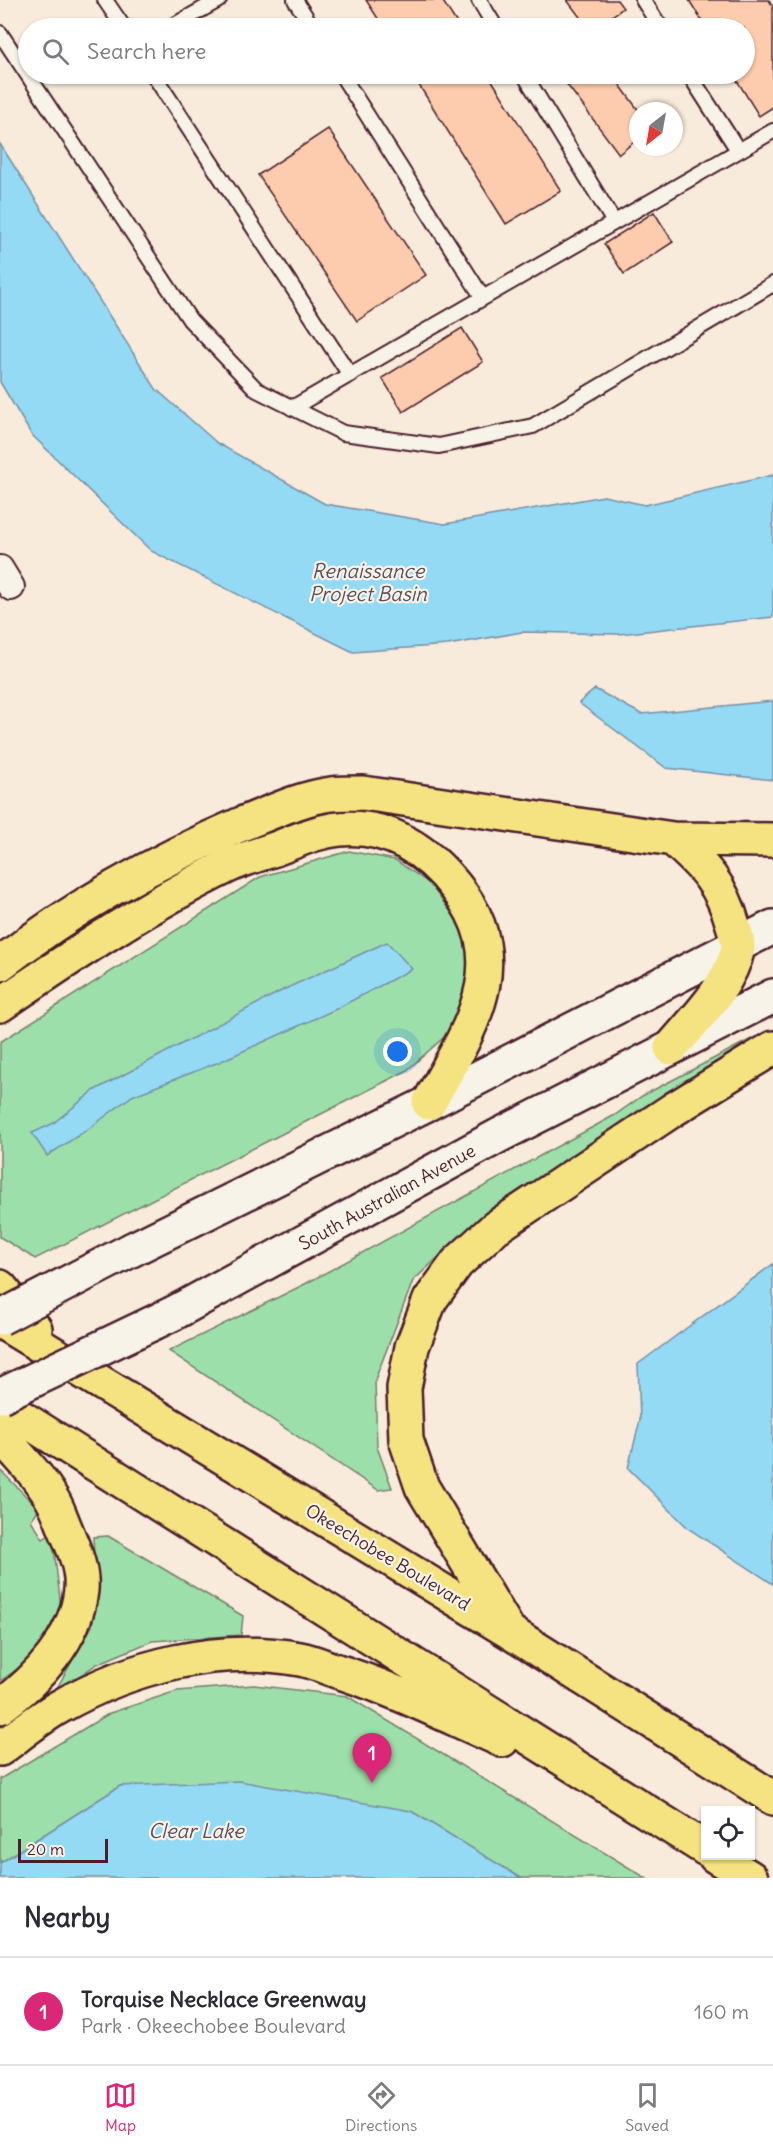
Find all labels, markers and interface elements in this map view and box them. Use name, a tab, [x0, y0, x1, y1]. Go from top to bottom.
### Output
search box	[18, 18, 755, 84]
icon: search	[39, 35, 72, 68]
text: Search here	[87, 37, 206, 65]
north arrow	[629, 102, 683, 156]
water label: Renaissance Project Basin	[309, 558, 427, 606]
your location	[383, 1037, 412, 1066]
street label: South Australian Avenue	[295, 1139, 479, 1255]
street label: Okeechobee Boulevard	[301, 1499, 475, 1616]
pin: 1	[352, 1734, 392, 1783]
map controls	[701, 1806, 755, 1860]
button: locate	[701, 1806, 755, 1860]
water label: Clear Lake	[148, 1818, 245, 1843]
scale bar	[18, 1836, 108, 1864]
text: 20 m	[27, 1839, 64, 1859]
text: Nearby	[24, 1901, 110, 1934]
text: Torquise Necklace Greenway	[81, 1985, 367, 2013]
text: 1	[40, 1999, 47, 2024]
text: 160 m	[694, 1999, 749, 2024]
text: Park · Okeechobee Boulevard	[81, 2013, 346, 2038]
tab: Map	[104, 2079, 137, 2135]
tab: Directions	[345, 2079, 417, 2135]
tab: Saved	[625, 2079, 669, 2135]

